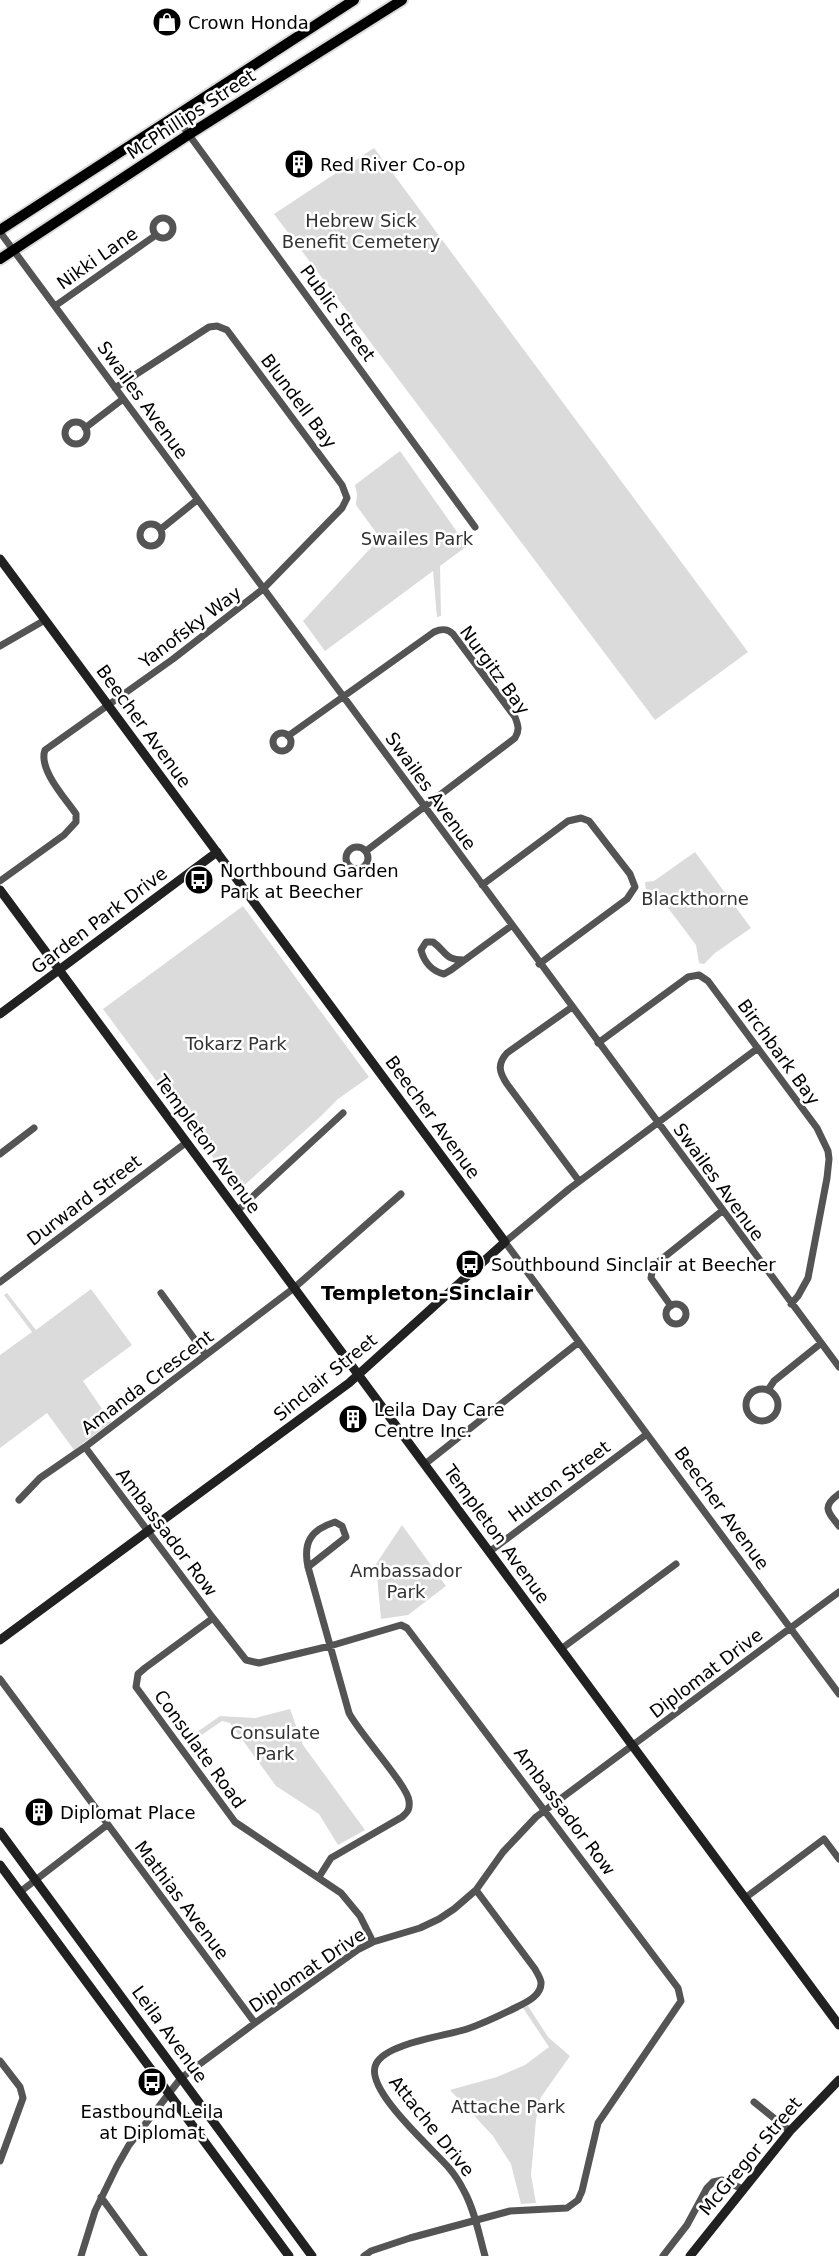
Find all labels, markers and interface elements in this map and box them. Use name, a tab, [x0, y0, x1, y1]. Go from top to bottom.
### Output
shop icon: Crown Honda	[151, 6, 183, 38]
place label: Crown Honda	[188, 12, 309, 33]
street label: McPhillips Street	[123, 65, 259, 163]
building icon: Red River Co-op	[283, 148, 315, 180]
place label: Red River Co-op	[320, 154, 465, 175]
park label: Hebrew Sick Benefit Cemetery	[282, 210, 441, 252]
street label: Nikki Lane	[53, 223, 141, 293]
street label: Public Street	[296, 261, 380, 365]
street label: Swailes Avenue	[93, 337, 193, 463]
street label: Blundell Bay	[257, 350, 341, 452]
park label: Swailes Park	[361, 528, 474, 549]
street label: Yanofsky Way	[134, 582, 245, 673]
street label: Nurgitz Bay	[456, 621, 534, 719]
street label: Beecher Avenue	[92, 660, 196, 792]
street label: Swailes Avenue	[381, 728, 481, 854]
place label: Northbound Garden Park at Beecher	[220, 860, 399, 902]
street label: Garden Park Drive	[27, 862, 171, 978]
bus stop icon: Northbound Garden Park at Beecher	[183, 864, 215, 896]
park label: Blackthorne	[641, 888, 749, 909]
street label: Birchbark Bay	[734, 995, 825, 1109]
park label: Tokarz Park	[184, 1033, 287, 1054]
street label: Beecher Avenue	[381, 1051, 485, 1183]
street label: Templeton Avenue	[150, 1070, 265, 1217]
street label: Swailes Avenue	[669, 1119, 769, 1245]
street label: Durward Street	[23, 1150, 145, 1250]
bus stop icon: Southbound Sinclair at Beecher	[454, 1248, 486, 1280]
place label: Southbound Sinclair at Beecher	[491, 1254, 776, 1275]
district label: Templeton–Sinclair	[321, 1281, 533, 1305]
street label: Amanda Crescent	[77, 1325, 217, 1439]
street label: Sinclair Street	[269, 1329, 381, 1425]
place label: Leila Day Care Centre Inc.	[374, 1399, 504, 1441]
building icon: Leila Day Care Centre Inc.	[337, 1403, 369, 1435]
street label: Hutton Street	[504, 1436, 614, 1526]
street label: Beecher Avenue	[670, 1442, 774, 1574]
street label: Templeton Avenue	[439, 1460, 554, 1607]
street label: Ambassador Row	[112, 1464, 222, 1600]
park label: Ambassador Park	[350, 1560, 463, 1602]
street label: Diplomat Drive	[646, 1624, 766, 1722]
street label: Consulate Road	[150, 1686, 250, 1812]
park label: Consulate Park	[230, 1722, 320, 1764]
street label: Ambassador Row	[510, 1743, 620, 1879]
building icon: Diplomat Place	[23, 1796, 55, 1828]
place label: Diplomat Place	[60, 1802, 196, 1823]
street label: Mathias Avenue	[131, 1837, 233, 1963]
street label: Diplomat Drive	[245, 1923, 369, 2017]
street label: Leila Avenue	[128, 1982, 212, 2086]
bus stop icon: Eastbound Leila at Diplomat	[136, 2066, 168, 2098]
street label: Attache Drive	[385, 2072, 479, 2180]
street label: McGregor Street	[694, 2093, 806, 2219]
park label: Attache Park	[451, 2096, 566, 2117]
place label: Eastbound Leila at Diplomat	[80, 2101, 224, 2143]

